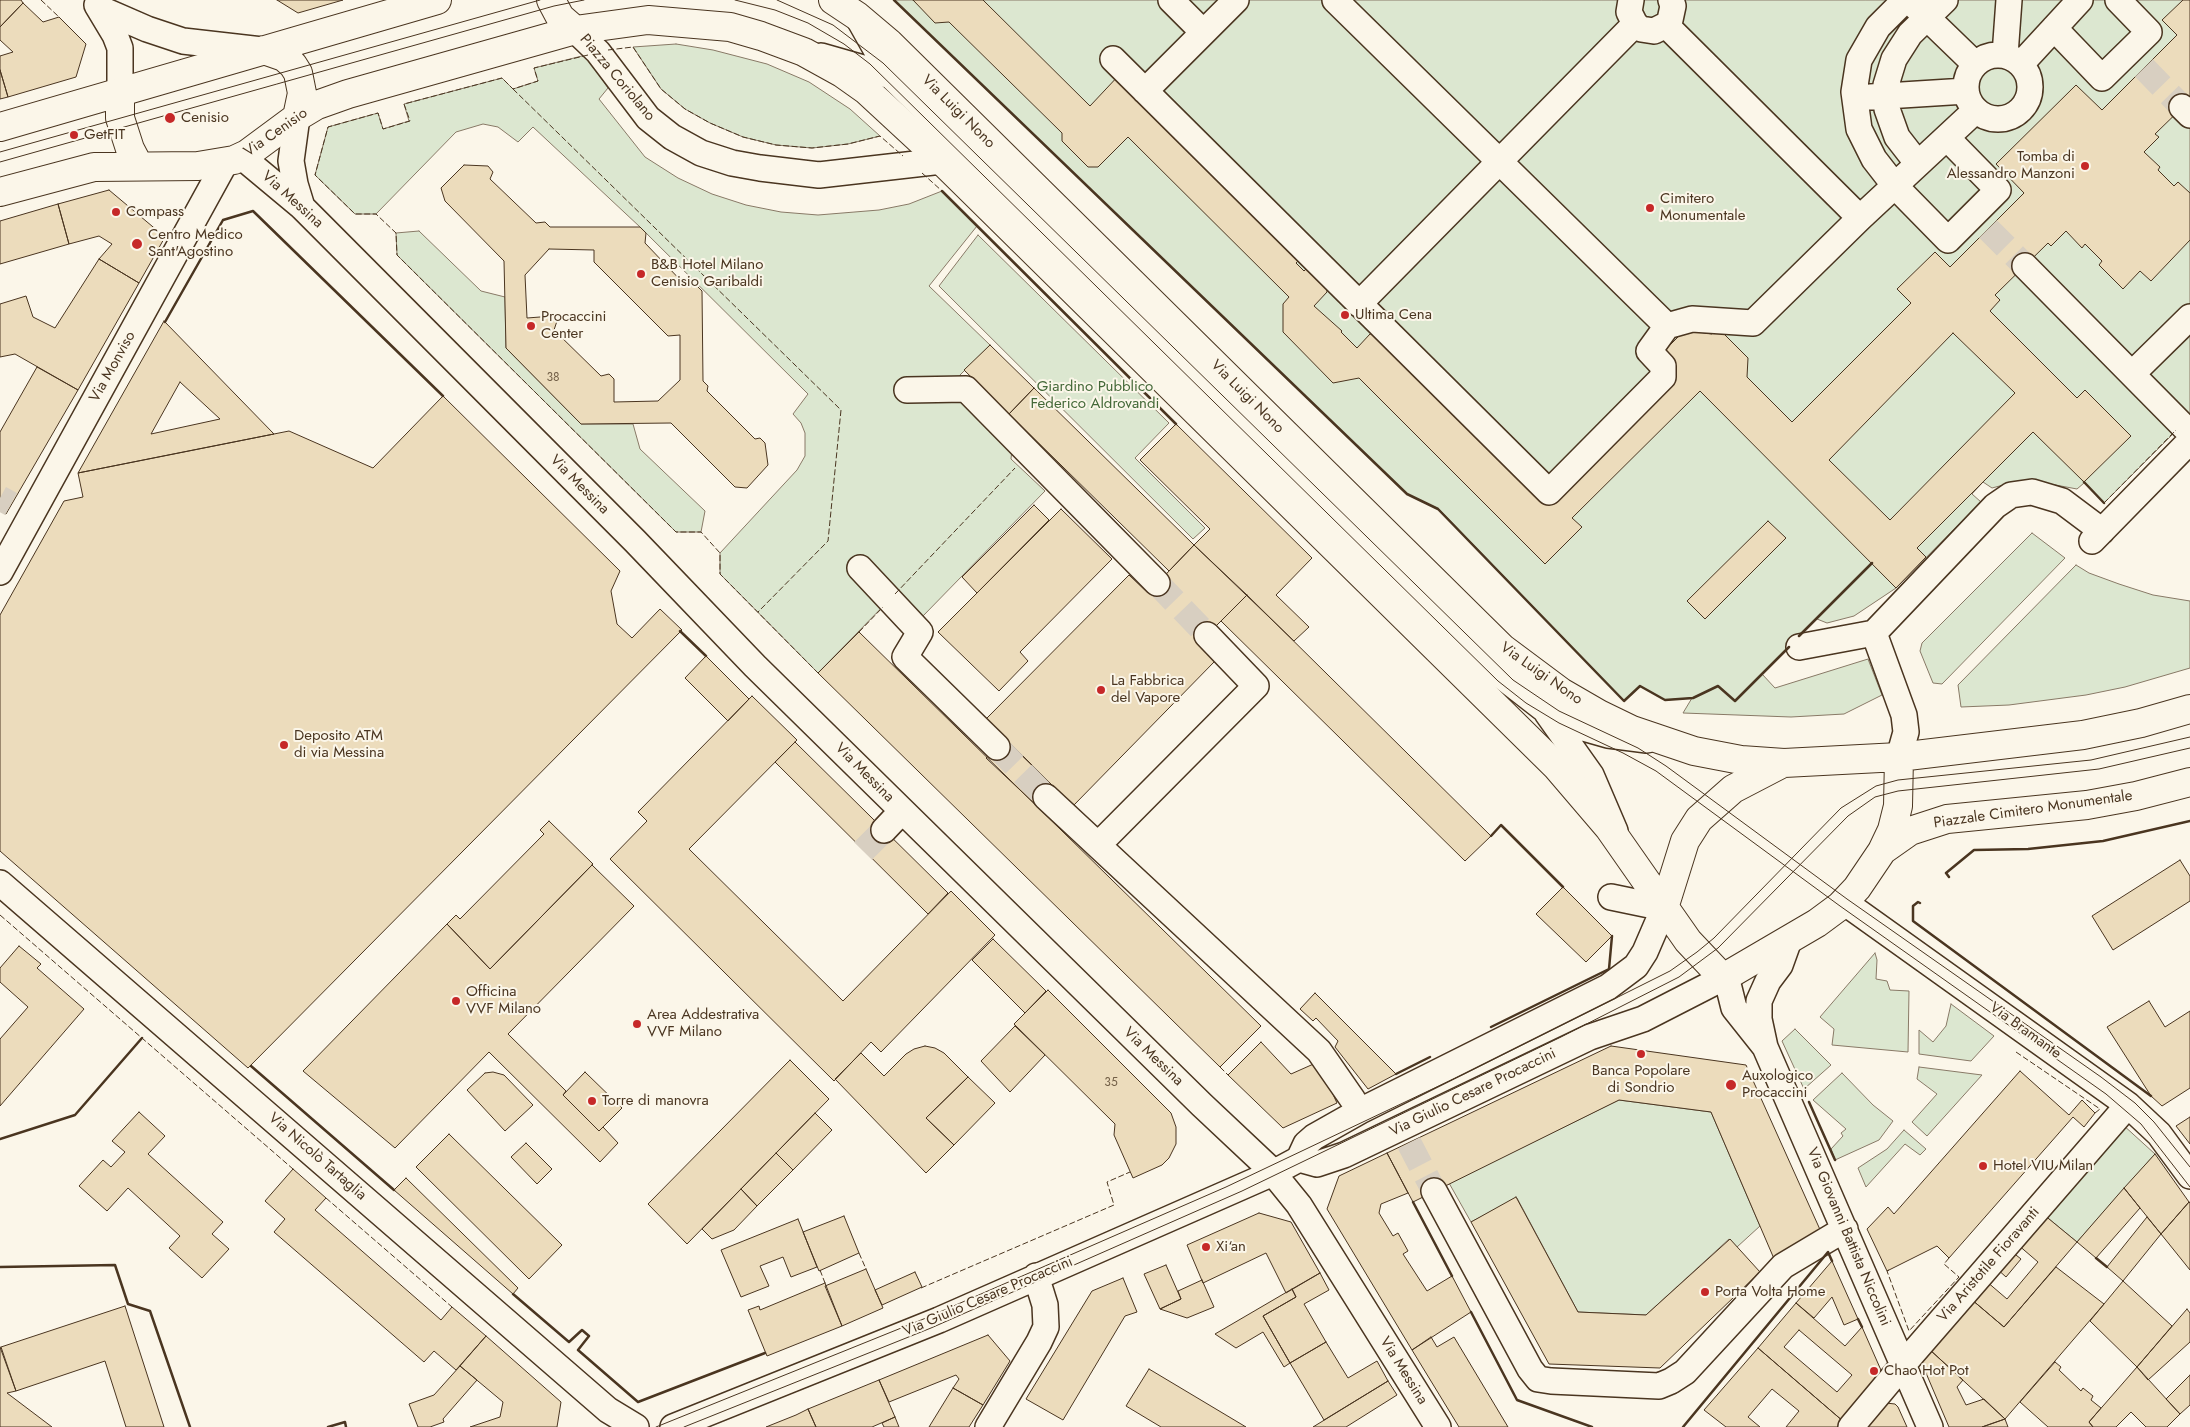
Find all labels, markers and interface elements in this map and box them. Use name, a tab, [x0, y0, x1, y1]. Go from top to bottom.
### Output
street label: Piazza Coriolano	[575, 31, 659, 125]
street label: Via Luigi Nono	[917, 71, 999, 153]
street label: Via Cenisio	[241, 105, 311, 161]
place label: Cenisio	[181, 109, 229, 127]
marker: Cenisio	[163, 111, 177, 125]
place label: GetFIT	[84, 126, 125, 144]
marker: GetFIT	[68, 129, 80, 141]
place label: Tomba di Alessandro Manzoni	[1947, 148, 2075, 183]
marker: Tomba di Alessandro Manzoni	[2079, 160, 2091, 172]
street label: Via Messina	[258, 168, 326, 232]
place label: Cimitero Monumentale	[1660, 190, 1745, 225]
marker: Cimitero Monumentale	[1644, 202, 1656, 214]
place label: Compass	[126, 203, 184, 221]
marker: Compass	[110, 206, 122, 218]
place label: Centro Medico Sant'Agostino	[148, 226, 243, 261]
marker: Centro Medico Sant'Agostino	[130, 237, 144, 251]
place label: B&B Hotel Milano Cenisio Garibaldi	[651, 256, 763, 291]
marker: B&B Hotel Milano Cenisio Garibaldi	[635, 268, 647, 280]
place label: Ultima Cena	[1355, 306, 1432, 324]
place label: Procaccini Center	[541, 308, 606, 343]
marker: Ultima Cena	[1339, 309, 1351, 321]
marker: Procaccini Center	[525, 320, 537, 332]
street label: Via Monviso	[86, 328, 140, 406]
street label: Via Luigi Nono	[1206, 356, 1288, 438]
house number: 38	[546, 371, 560, 385]
park label: Giardino Pubblico Federico Aldrovandi	[1031, 378, 1159, 413]
street label: Via Messina	[546, 452, 612, 518]
street label: Via Luigi Nono	[1496, 639, 1586, 709]
place label: La Fabbrica del Vapore	[1111, 672, 1184, 707]
marker: La Fabbrica del Vapore	[1095, 684, 1107, 696]
place label: Deposito ATM di via Messina	[294, 727, 384, 762]
marker: Deposito ATM di via Messina	[278, 739, 290, 751]
street label: Via Messina	[831, 740, 897, 806]
street label: Piazzale Cimitero Monumentale	[1932, 787, 2134, 833]
place label: Officina VVF Milano	[466, 983, 541, 1018]
marker: Officina VVF Milano	[450, 995, 462, 1007]
street label: Via Bramante	[1986, 999, 2064, 1063]
place label: Area Addestrativa VVF Milano	[647, 1006, 759, 1041]
marker: Area Addestrativa VVF Milano	[631, 1018, 643, 1030]
street label: Via Messina	[1119, 1024, 1187, 1090]
street label: Via Giulio Cesare Procaccini	[1387, 1045, 1559, 1141]
marker: Banca Popolare di Sondrio	[1635, 1048, 1647, 1060]
place label: Banca Popolare di Sondrio	[1592, 1062, 1690, 1097]
place label: Auxologico Procaccini	[1742, 1067, 1813, 1102]
house number: 35	[1104, 1076, 1118, 1090]
marker: Auxologico Procaccini	[1724, 1078, 1738, 1092]
place label: Torre di manovra	[602, 1092, 709, 1110]
marker: Torre di manovra	[586, 1095, 598, 1107]
street label: Via Nicolò Tartaglia	[264, 1109, 370, 1205]
street label: Via Giovanni Battista Niccolini	[1802, 1145, 1894, 1329]
place label: Hotel VIU Milan	[1993, 1157, 2093, 1175]
marker: Hotel VIU Milan	[1977, 1160, 1989, 1172]
street label: Via Aristotile Fioravanti	[1934, 1204, 2044, 1326]
place label: Xi‘an	[1216, 1238, 1246, 1256]
marker: Xi‘an	[1200, 1241, 1212, 1253]
street label: Via Giulio Cesare Procaccini	[900, 1253, 1076, 1341]
place label: Porta Volta Home	[1715, 1283, 1825, 1301]
marker: Porta Volta Home	[1699, 1286, 1711, 1298]
street label: Via Messina	[1375, 1334, 1431, 1408]
place label: Chao Hot Pot	[1884, 1362, 1969, 1380]
marker: Chao Hot Pot	[1868, 1365, 1880, 1377]

